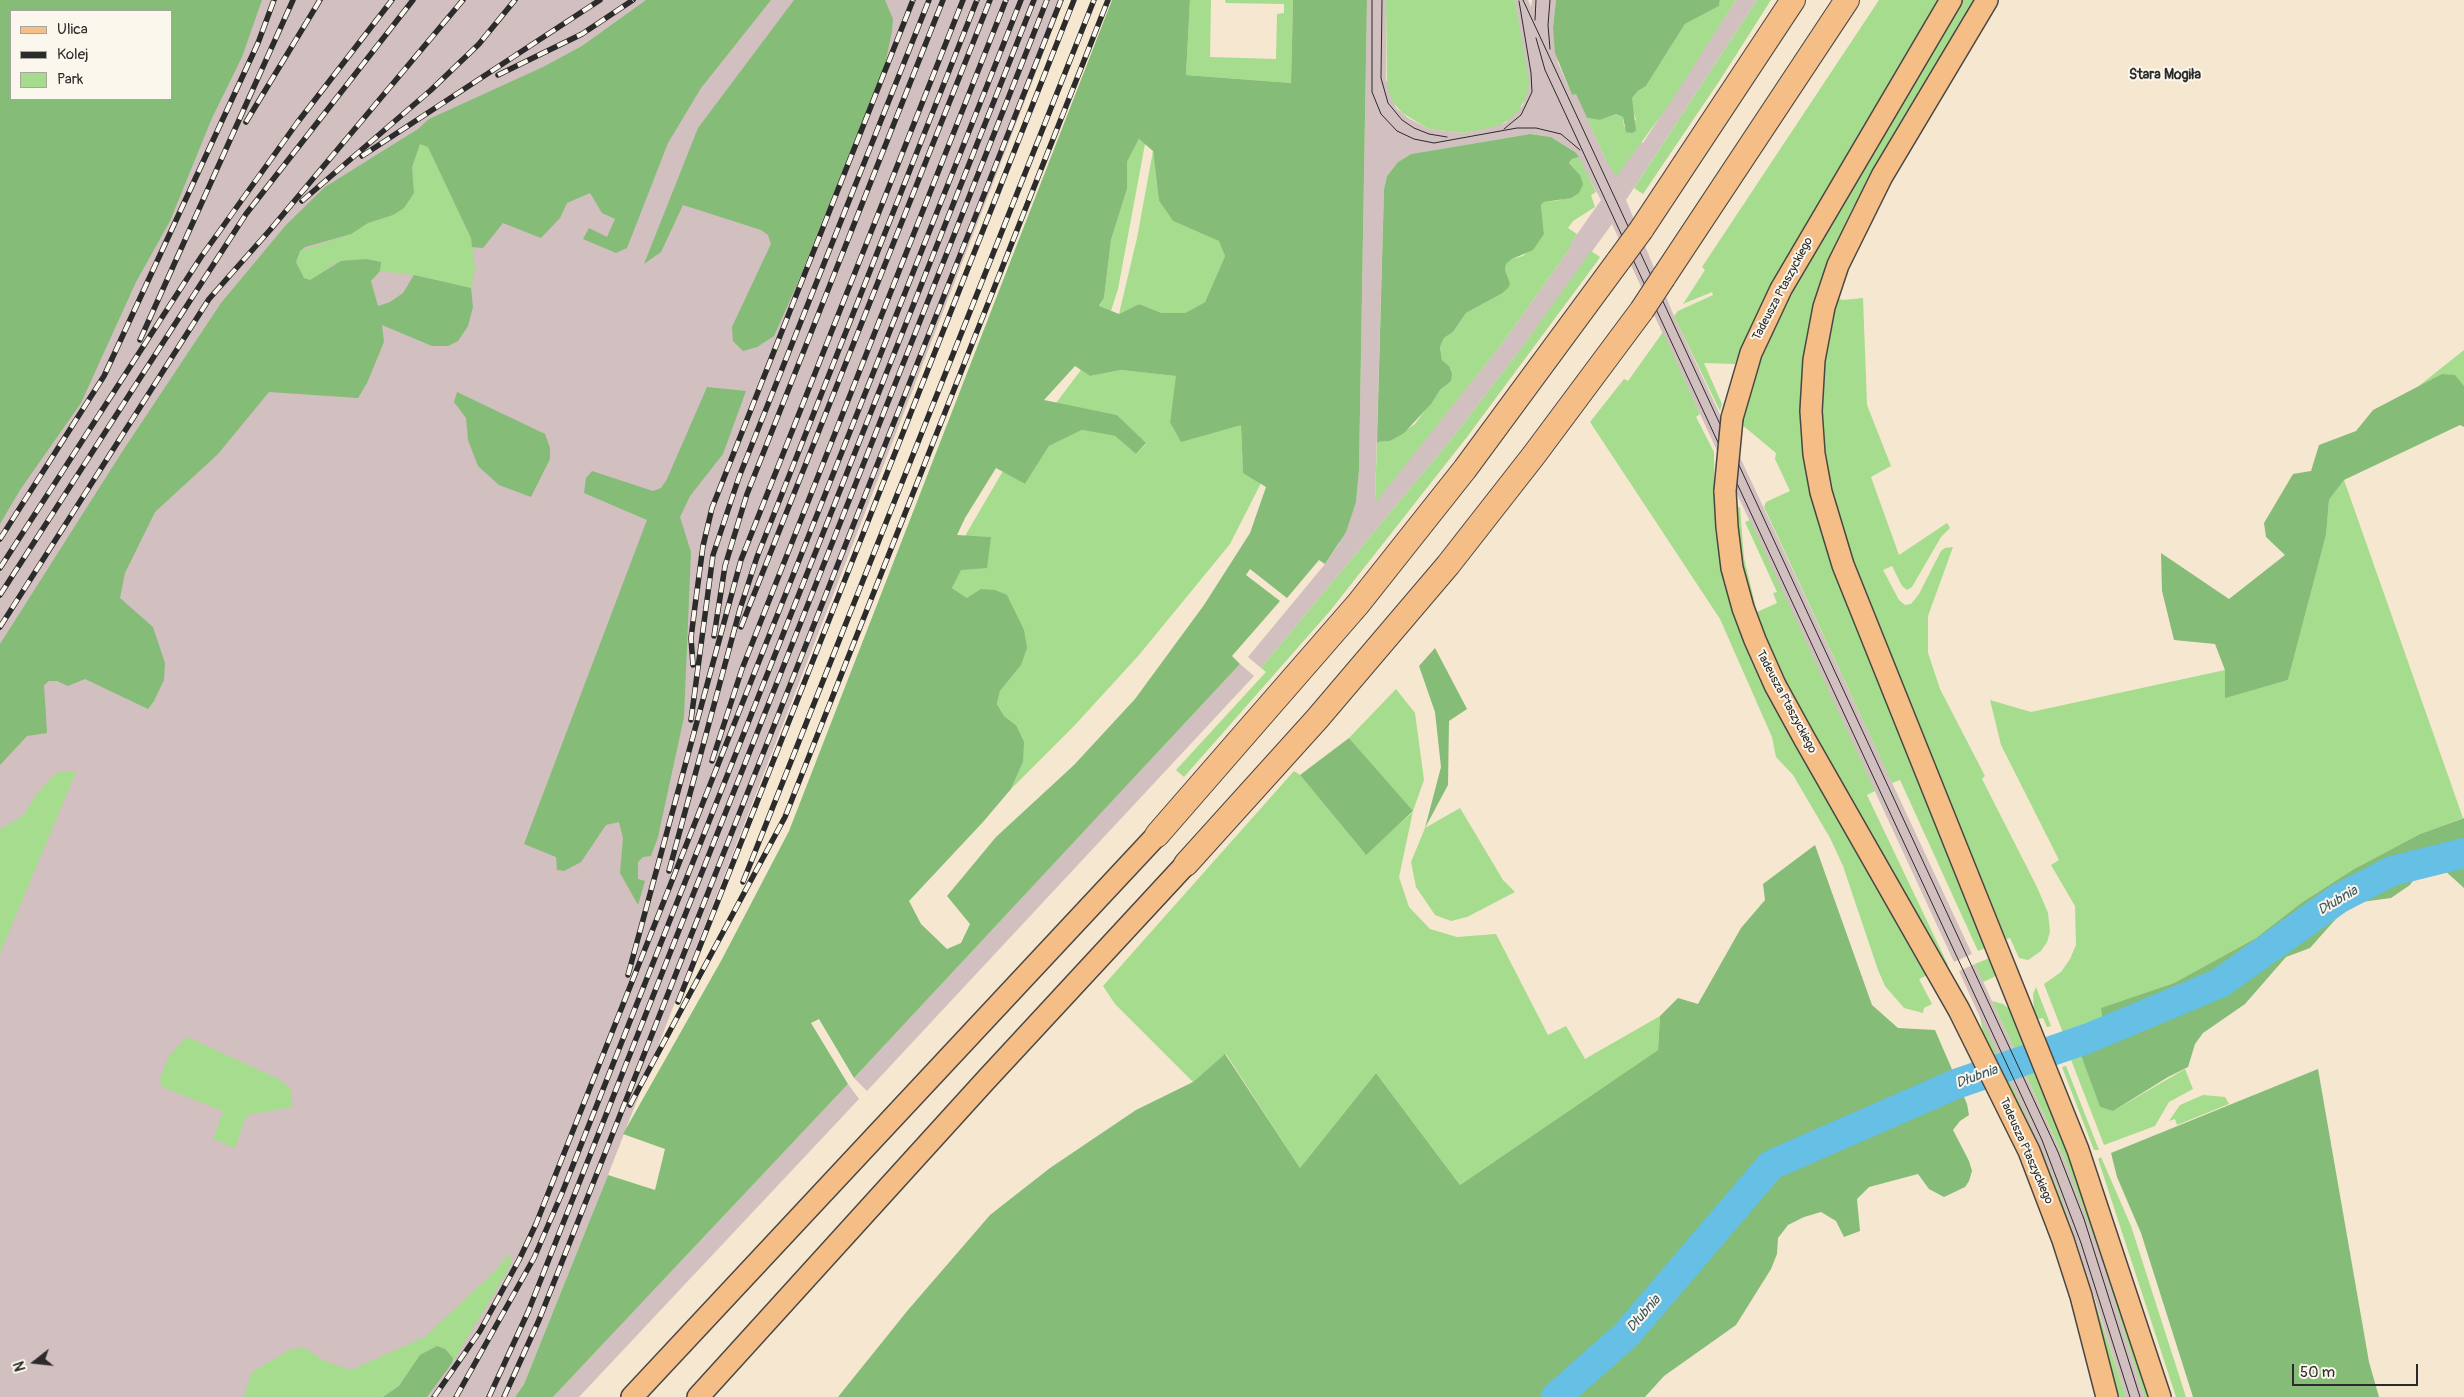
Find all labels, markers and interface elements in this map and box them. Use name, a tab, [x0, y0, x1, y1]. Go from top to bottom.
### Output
legend	[10, 10, 172, 100]
text: Ulica	[57, 20, 88, 39]
text: Kolej	[57, 45, 89, 64]
district label: Stara Mogiła	[2129, 67, 2201, 83]
text: Park	[57, 70, 83, 89]
street label: Tadeusza Ptaszyckiego	[1750, 235, 1816, 343]
street label: Tadeusza Ptaszyckiego	[1753, 648, 1819, 756]
water label: Dłubnia	[2315, 883, 2361, 919]
water label: Dłubnia	[1954, 1062, 2000, 1092]
street label: Tadeusza Ptaszyckiego	[1996, 1096, 2056, 1206]
water label: Dłubnia	[1624, 1292, 1664, 1336]
north arrow	[10, 1337, 60, 1387]
scale bar	[2294, 1354, 2420, 1386]
text: N	[11, 1359, 30, 1373]
text: 50 m	[2300, 1363, 2335, 1382]

